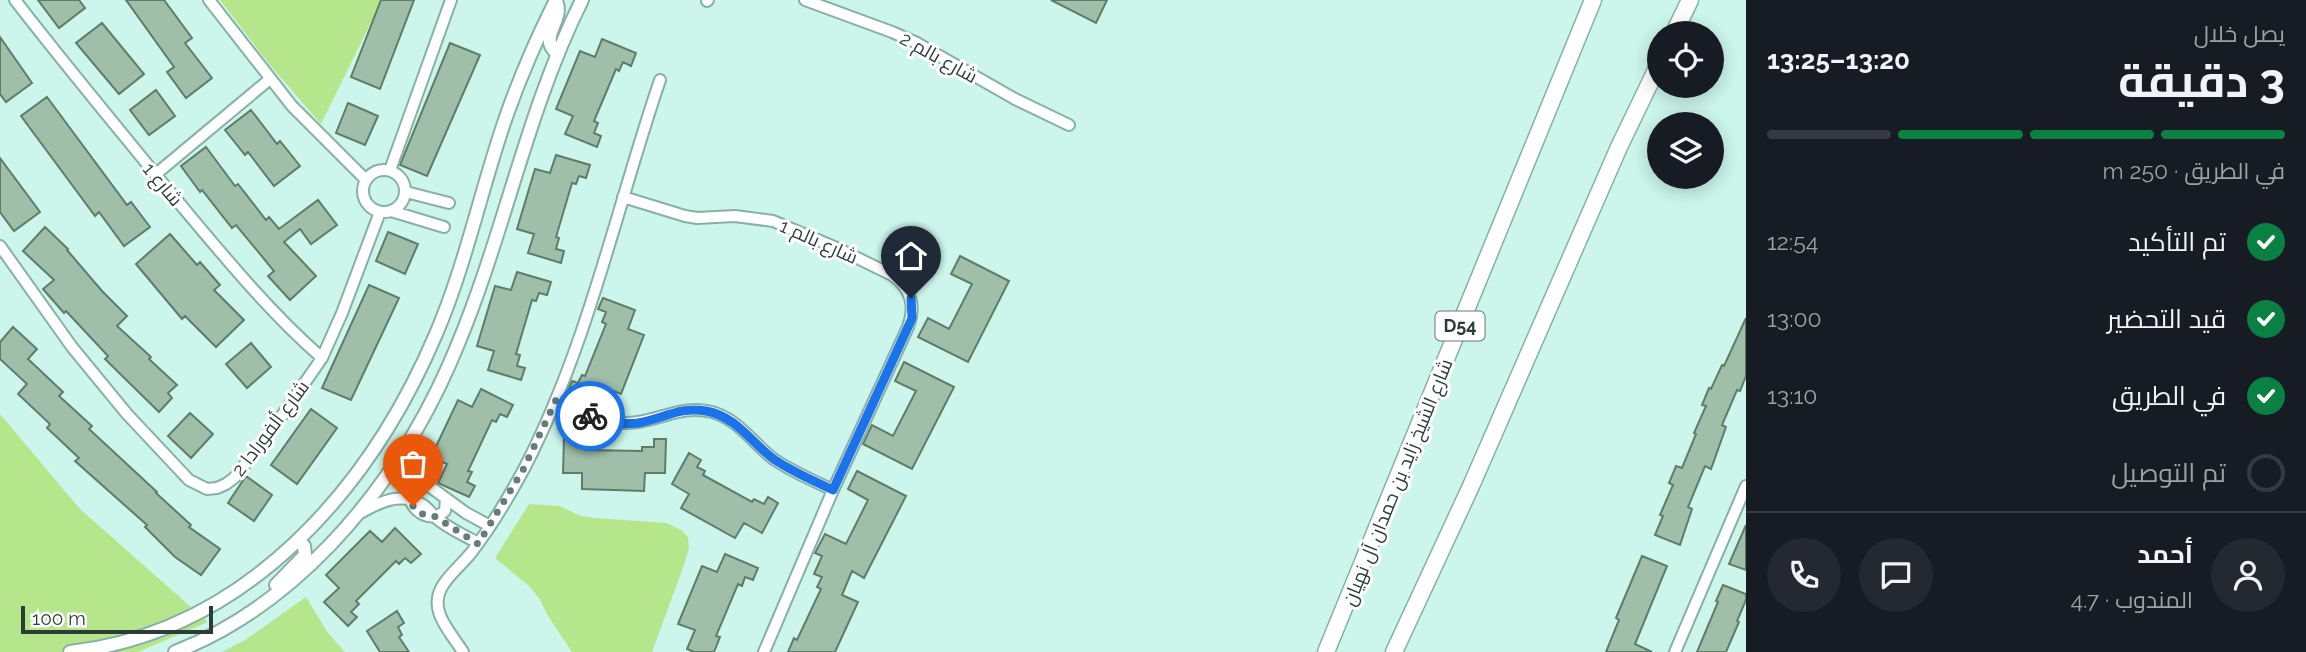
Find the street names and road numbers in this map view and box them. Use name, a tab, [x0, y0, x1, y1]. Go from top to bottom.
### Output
street label: شارع بالم 2	[895, 27, 981, 90]
street label: شارع 1	[136, 158, 187, 212]
street label: شارع بالم 1	[775, 214, 861, 271]
road number: D54	[1436, 312, 1484, 340]
street label: شارع الشيخ زايد بن حمدان آل نهيان	[1337, 355, 1459, 610]
street label: شارع ألفورادا 2	[227, 376, 316, 482]

